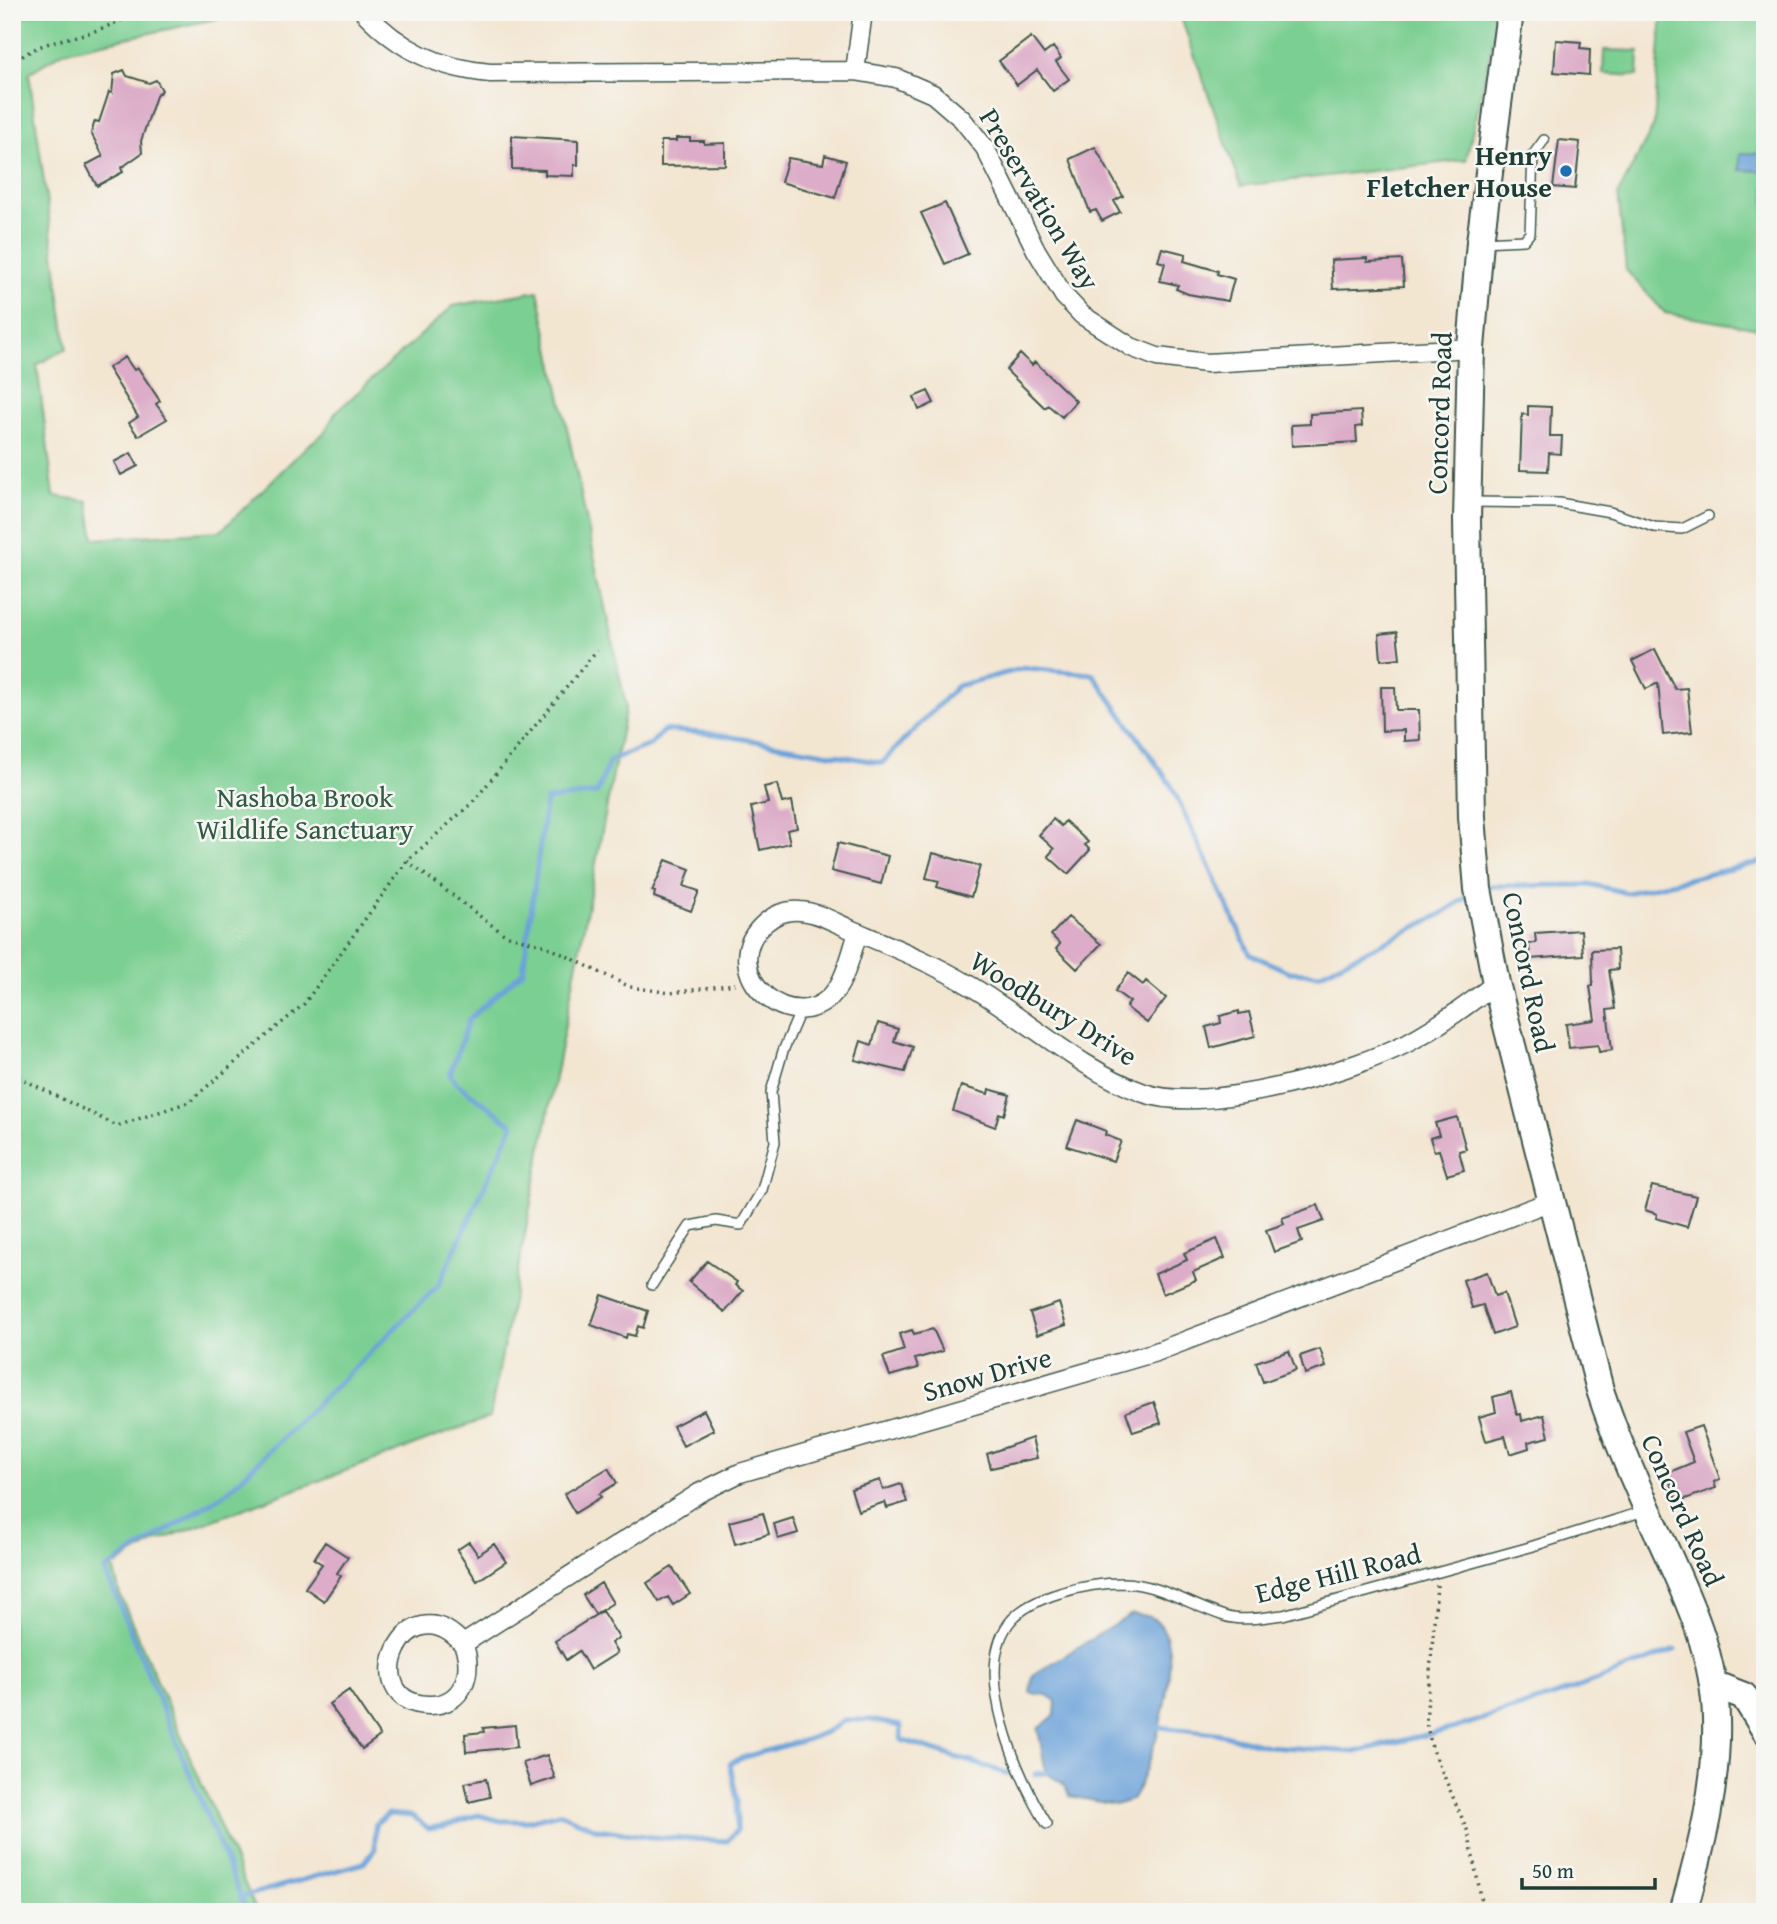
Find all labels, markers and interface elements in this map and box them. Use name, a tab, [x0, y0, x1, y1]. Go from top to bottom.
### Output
street label: Preservation Way	[970, 100, 1111, 297]
place label: Henry Fletcher House	[1367, 134, 1553, 207]
marker: Henry Fletcher House	[1558, 163, 1574, 179]
street label: Concord Road	[1415, 331, 1462, 495]
park label: Nashoba Brook Wildlife Sanctuary	[196, 776, 414, 849]
street label: Concord Road	[1493, 888, 1566, 1056]
street label: Woodbury Drive	[963, 940, 1146, 1075]
street label: Snow Drive	[918, 1336, 1056, 1411]
street label: Concord Road	[1632, 1427, 1735, 1593]
street label: Edge Hill Road	[1251, 1532, 1425, 1613]
scale bar	[1522, 1847, 1654, 1891]
text: 50 m	[1532, 1855, 1574, 1886]

